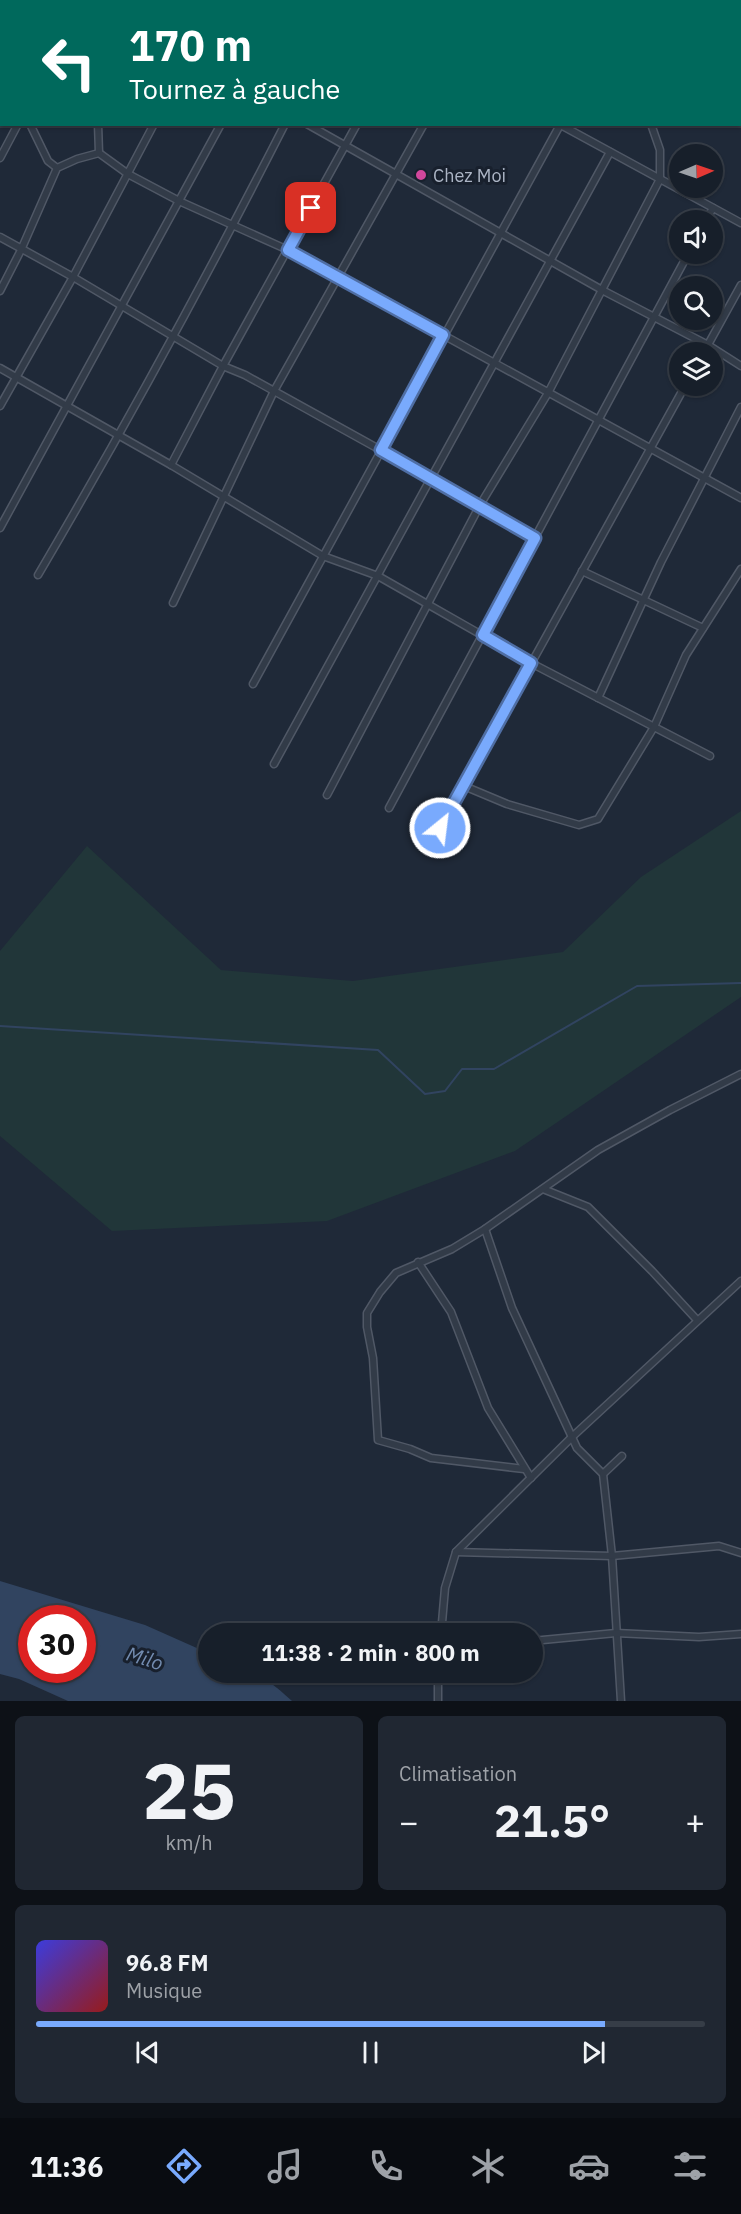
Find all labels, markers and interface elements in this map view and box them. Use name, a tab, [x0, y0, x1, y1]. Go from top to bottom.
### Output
text: 170 m	[129, 18, 252, 73]
icon: left	[30, 24, 108, 102]
text: Tournez à gauche	[129, 71, 340, 106]
north arrow	[669, 144, 723, 198]
map controls	[669, 144, 723, 396]
place label: Chez Moi	[433, 164, 506, 187]
marker: Chez Moi	[414, 168, 428, 182]
pin	[285, 182, 336, 233]
icon: arrive	[294, 191, 327, 224]
button: sound	[669, 210, 723, 264]
button: search	[669, 276, 723, 330]
button: layers	[669, 342, 723, 396]
position arrow	[408, 796, 472, 860]
speed limit sign: 30	[18, 1605, 96, 1683]
text: 11:38 · 2 min · 800 m	[261, 1638, 480, 1667]
water label: Milo	[123, 1640, 167, 1676]
text: 25	[142, 1739, 236, 1840]
text: Climatisation	[399, 1760, 517, 1787]
text: 21.5°	[494, 1791, 610, 1849]
text: −	[399, 1800, 419, 1843]
text: +	[685, 1800, 705, 1843]
text: km/h	[165, 1829, 213, 1856]
text: 96.8 FM	[126, 1948, 209, 1977]
text: Musique	[126, 1977, 202, 2004]
icon: previous	[131, 2036, 164, 2069]
icon: pause	[354, 2036, 387, 2069]
icon: next	[577, 2036, 610, 2069]
icon: directions	[163, 2145, 205, 2187]
icon: music	[264, 2145, 306, 2187]
icon: phone	[365, 2145, 407, 2187]
icon: climate	[467, 2145, 509, 2187]
icon: car	[568, 2145, 610, 2187]
icon: filters	[669, 2145, 711, 2187]
text: 11:36	[30, 2149, 103, 2184]

